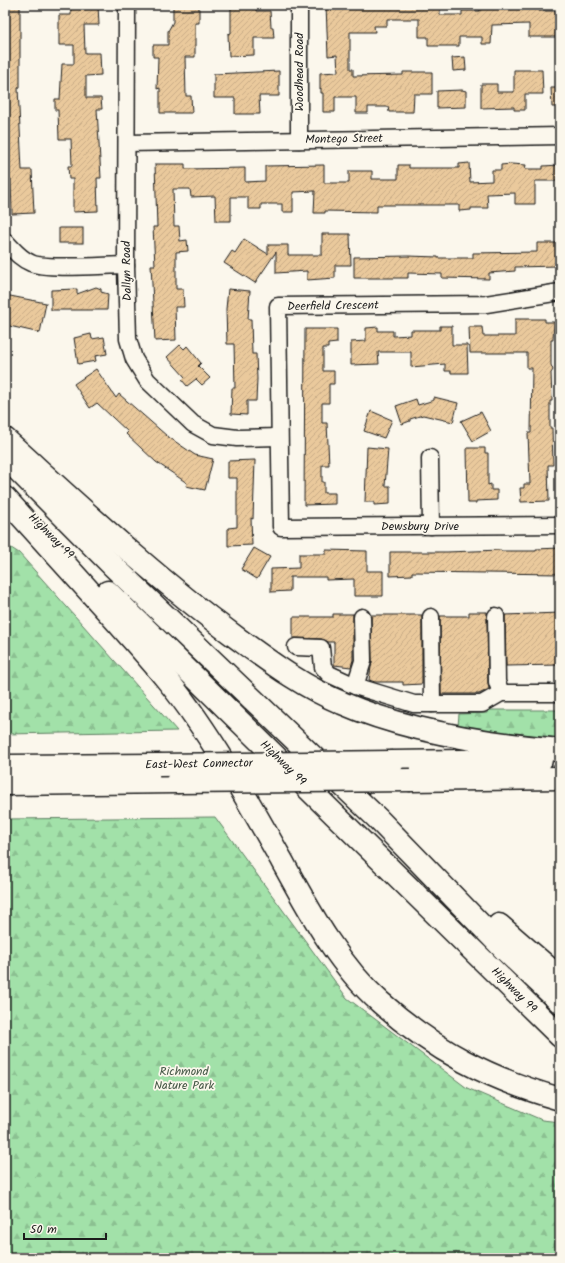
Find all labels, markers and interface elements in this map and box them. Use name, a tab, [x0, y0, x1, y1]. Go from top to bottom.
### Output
street label: Woodhead Road	[290, 32, 309, 111]
street label: Montego Street	[305, 129, 383, 149]
street label: Dallyn Road	[117, 240, 137, 301]
street label: Deerfield Crescent	[287, 296, 379, 316]
street label: Highway 99	[23, 508, 79, 564]
street label: Dewsbury Drive	[381, 517, 460, 536]
street label: Highway 99	[255, 736, 311, 790]
street label: East-West Connector	[145, 754, 254, 774]
street label: Highway 99	[486, 962, 542, 1018]
park label: Richmond Nature Park	[154, 1062, 214, 1095]
scale bar	[24, 1215, 106, 1241]
text: 50 m	[30, 1220, 57, 1239]

